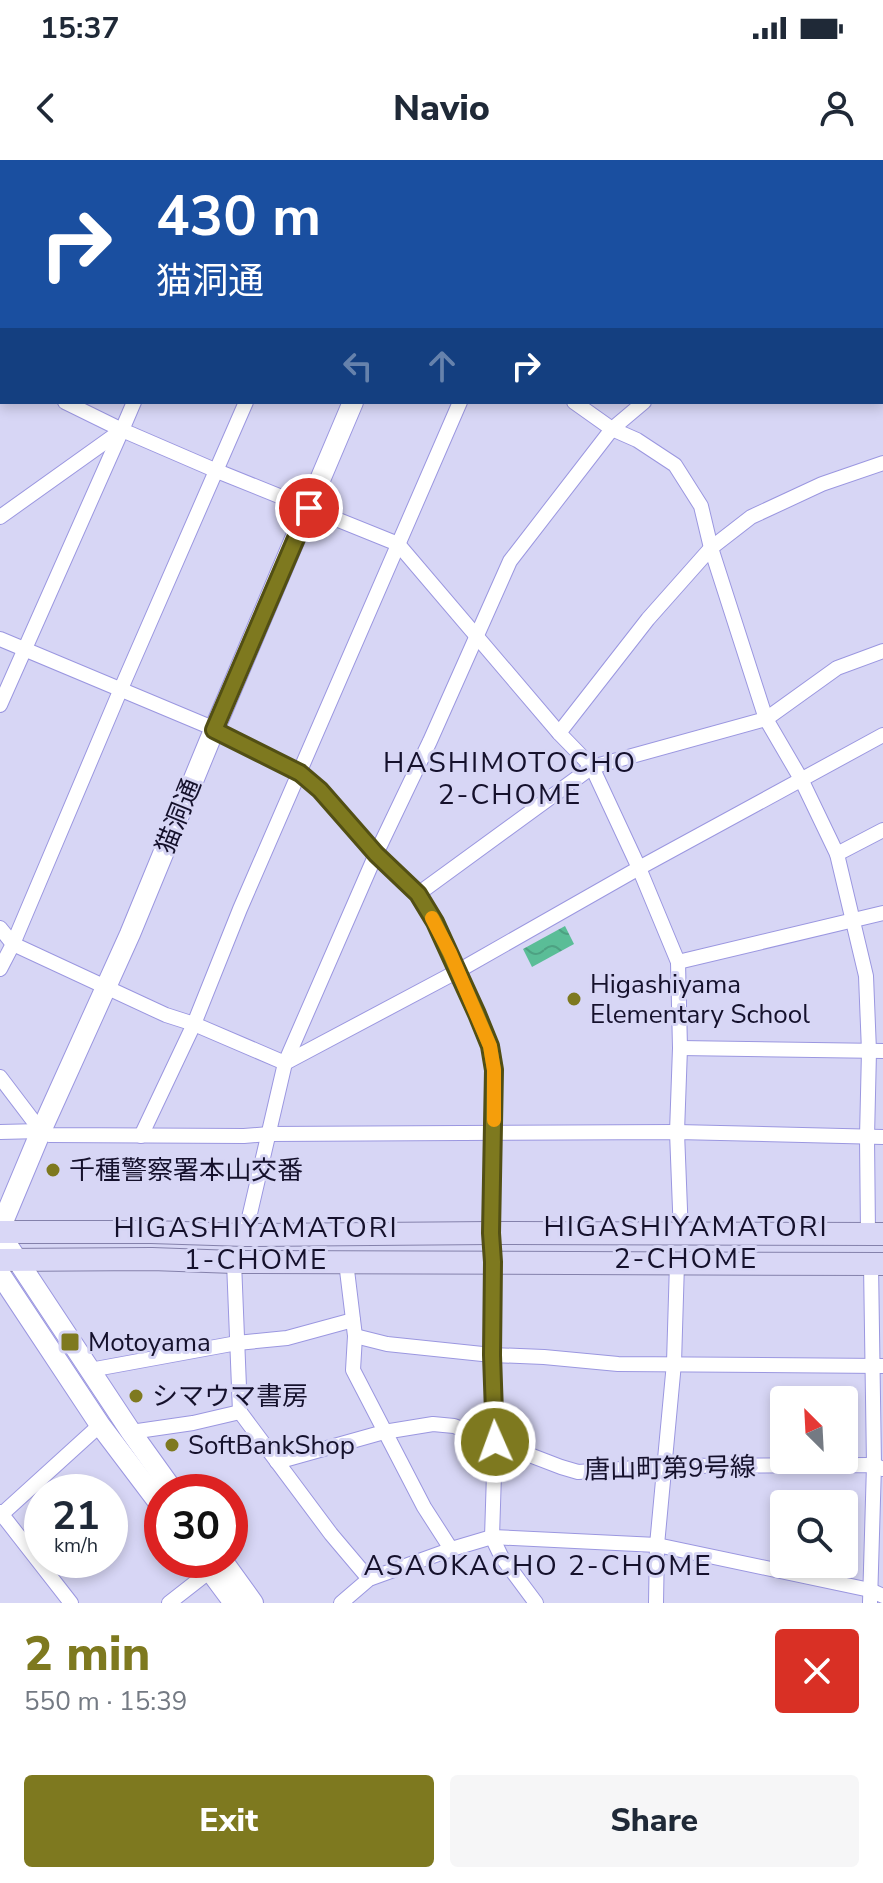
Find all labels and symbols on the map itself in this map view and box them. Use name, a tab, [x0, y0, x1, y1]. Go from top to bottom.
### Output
pin	[275, 474, 343, 542]
district label: HASHIMOTOCHO 2-CHOME	[383, 744, 637, 814]
street label: 猫洞通	[148, 773, 209, 859]
place label: Higashiyama Elementary School	[590, 967, 810, 1032]
marker: Higashiyama Elementary School	[565, 990, 583, 1008]
place label: 千種警察署本山交番	[69, 1153, 303, 1188]
marker: 千種警察署本山交番	[44, 1161, 62, 1179]
district label: HIGASHIYAMATORI 2-CHOME	[543, 1208, 829, 1278]
district label: HIGASHIYAMATORI 1-CHOME	[113, 1209, 399, 1279]
place label: Motoyama	[88, 1325, 211, 1360]
marker: Motoyama	[59, 1331, 81, 1353]
place label: シマウマ書房	[152, 1379, 308, 1414]
north arrow	[770, 1386, 858, 1474]
marker: シマウマ書房	[127, 1387, 145, 1405]
position arrow	[453, 1400, 537, 1484]
place label: SoftBankShop	[188, 1428, 355, 1463]
marker: SoftBankShop	[163, 1436, 181, 1454]
street label: 唐山町第9号線	[584, 1450, 756, 1487]
speed limit sign: 30	[144, 1474, 248, 1578]
district label: ASAOKACHO 2-CHOME	[363, 1547, 713, 1585]

